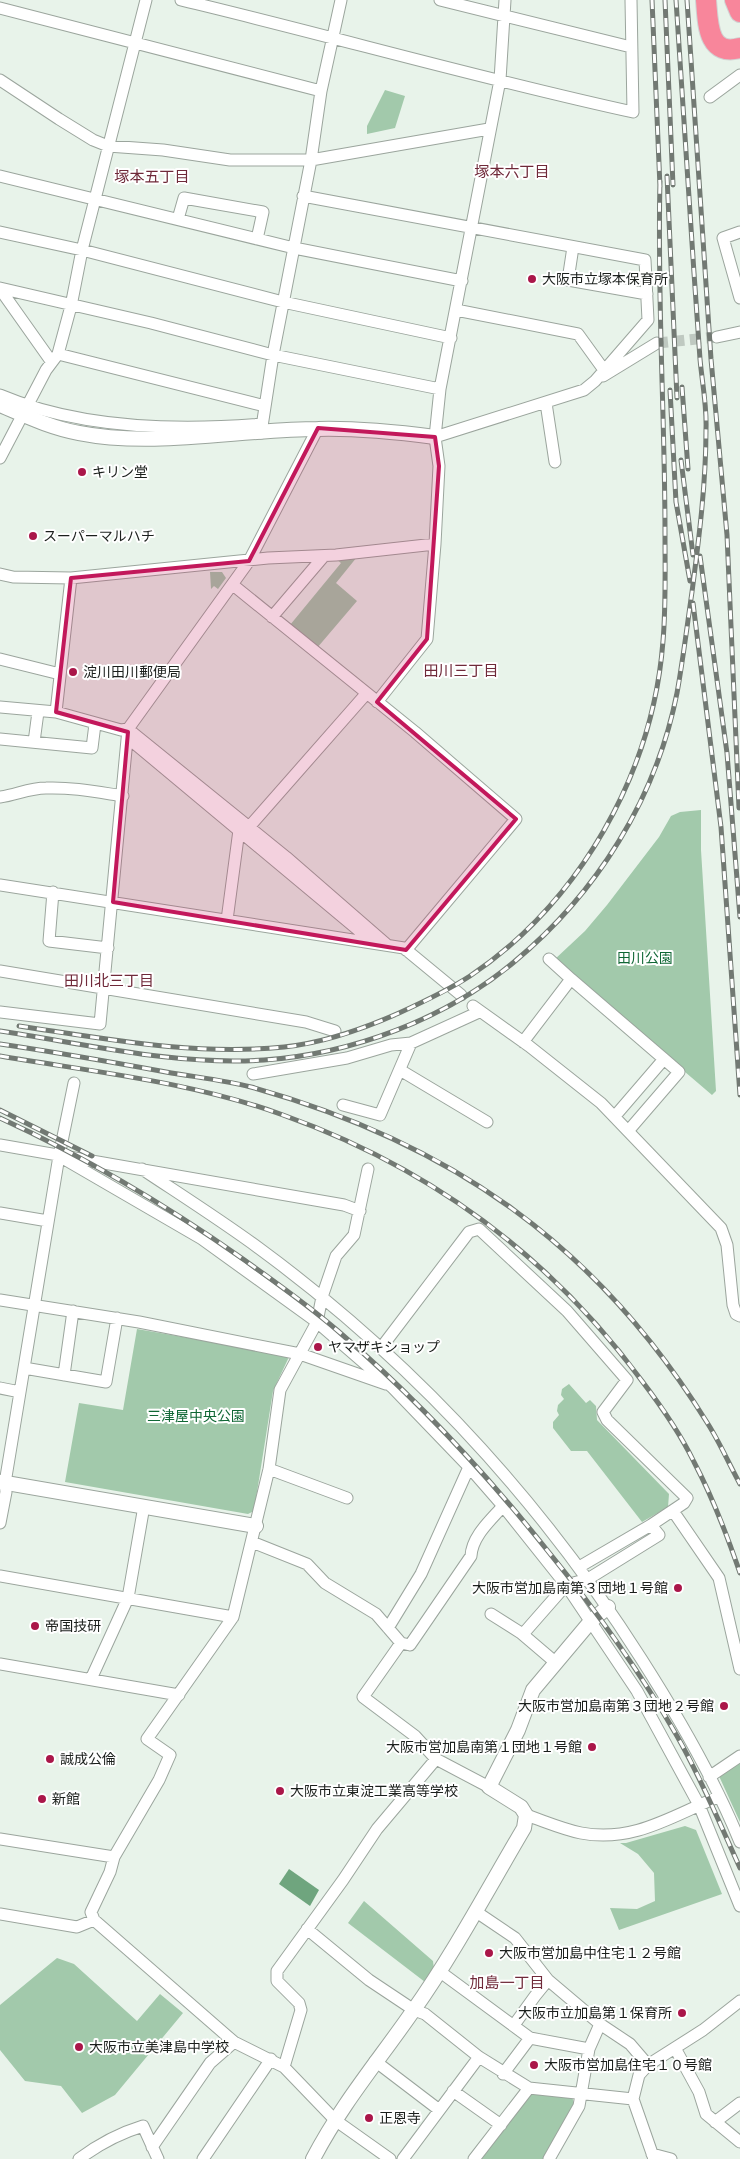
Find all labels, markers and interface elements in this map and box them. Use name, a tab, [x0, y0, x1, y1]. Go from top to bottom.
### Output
district label: 塚本六丁目	[474, 163, 550, 182]
district label: 塚本五丁目	[114, 168, 190, 187]
place label: 大阪市立塚本保育所	[542, 271, 668, 288]
marker: 大阪市立塚本保育所	[526, 273, 538, 285]
place label: キリン堂	[92, 464, 148, 481]
marker: キリン堂	[76, 466, 88, 478]
place label: スーパーマルハチ	[43, 528, 155, 545]
marker: スーパーマルハチ	[27, 530, 39, 542]
district label: 田川三丁目	[423, 662, 499, 681]
place label: 淀川田川郵便局	[83, 664, 181, 681]
marker: 淀川田川郵便局	[67, 666, 79, 678]
park label: 田川公園	[617, 950, 673, 967]
district label: 田川北三丁目	[64, 972, 154, 991]
place label: ヤマザキショップ	[328, 1339, 440, 1356]
marker: ヤマザキショップ	[312, 1341, 324, 1353]
park label: 三津屋中央公園	[147, 1408, 245, 1425]
place label: 大阪市営加島南第３団地１号館	[472, 1580, 668, 1597]
marker: 大阪市営加島南第３団地１号館	[672, 1582, 684, 1594]
place label: 帝国技研	[45, 1618, 101, 1635]
marker: 帝国技研	[29, 1620, 41, 1632]
place label: 大阪市営加島南第３団地２号館	[518, 1698, 714, 1715]
marker: 大阪市営加島南第３団地２号館	[718, 1700, 730, 1712]
place label: 大阪市営加島南第１団地１号館	[386, 1739, 582, 1756]
marker: 大阪市営加島南第１団地１号館	[586, 1741, 598, 1753]
place label: 誠成公倫	[60, 1751, 116, 1768]
marker: 誠成公倫	[44, 1753, 56, 1765]
place label: 大阪市立東淀工業高等学校	[290, 1783, 458, 1800]
marker: 大阪市立東淀工業高等学校	[274, 1785, 286, 1797]
place label: 新館	[52, 1791, 80, 1808]
marker: 新館	[36, 1793, 48, 1805]
place label: 大阪市営加島中住宅１２号館	[499, 1945, 681, 1962]
marker: 大阪市営加島中住宅１２号館	[483, 1947, 495, 1959]
district label: 加島一丁目	[469, 1974, 545, 1993]
place label: 大阪市立加島第１保育所	[518, 2005, 672, 2022]
marker: 大阪市立加島第１保育所	[676, 2007, 688, 2019]
place label: 大阪市立美津島中学校	[89, 2039, 229, 2056]
marker: 大阪市立美津島中学校	[73, 2041, 85, 2053]
place label: 大阪市営加島住宅１０号館	[544, 2057, 712, 2074]
marker: 大阪市営加島住宅１０号館	[528, 2059, 540, 2071]
place label: 正恩寺	[379, 2110, 421, 2127]
marker: 正恩寺	[363, 2112, 375, 2124]

